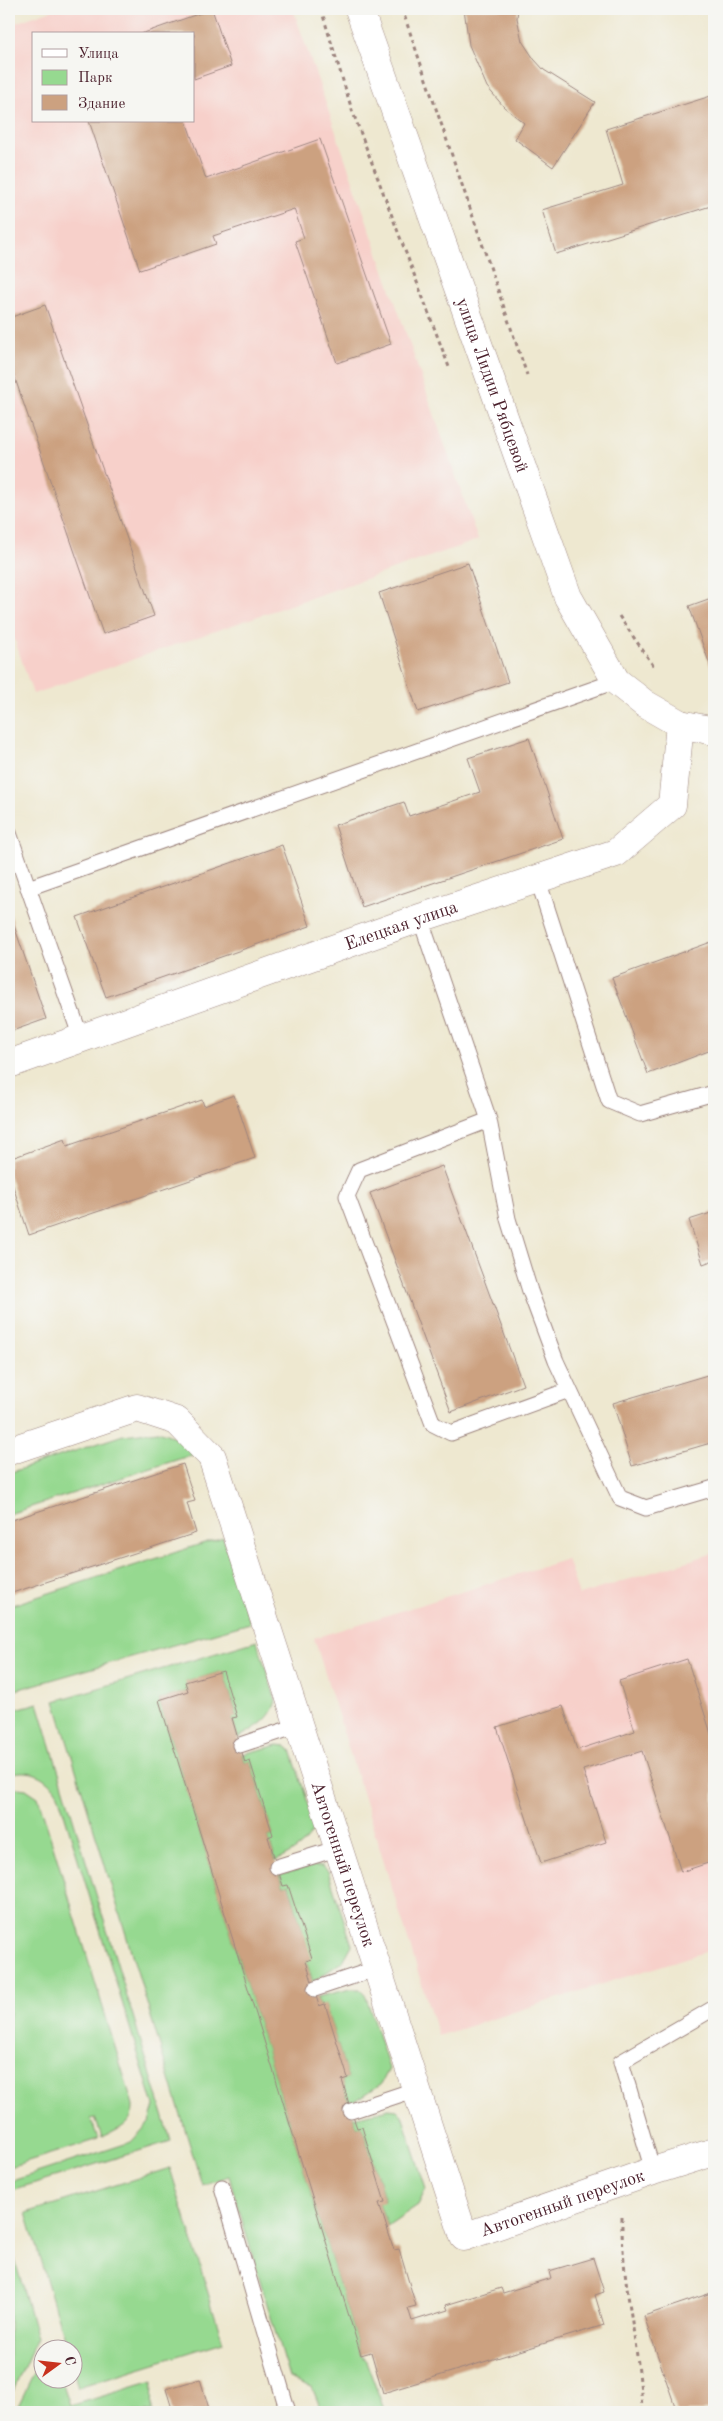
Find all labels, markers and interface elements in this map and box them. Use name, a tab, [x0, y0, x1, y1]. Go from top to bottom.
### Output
legend	[32, 32, 195, 122]
text: Улица	[78, 47, 119, 62]
text: Парк	[78, 71, 113, 86]
text: Здание	[78, 97, 125, 112]
street label: улица Лидии Рябцевой	[452, 296, 531, 475]
street label: Елецкая улица	[343, 898, 460, 954]
street label: Автогенный переулок	[307, 1779, 378, 1949]
street label: Автогенный переулок	[478, 2167, 647, 2241]
north arrow	[32, 2338, 82, 2388]
text: С	[62, 2355, 78, 2367]

